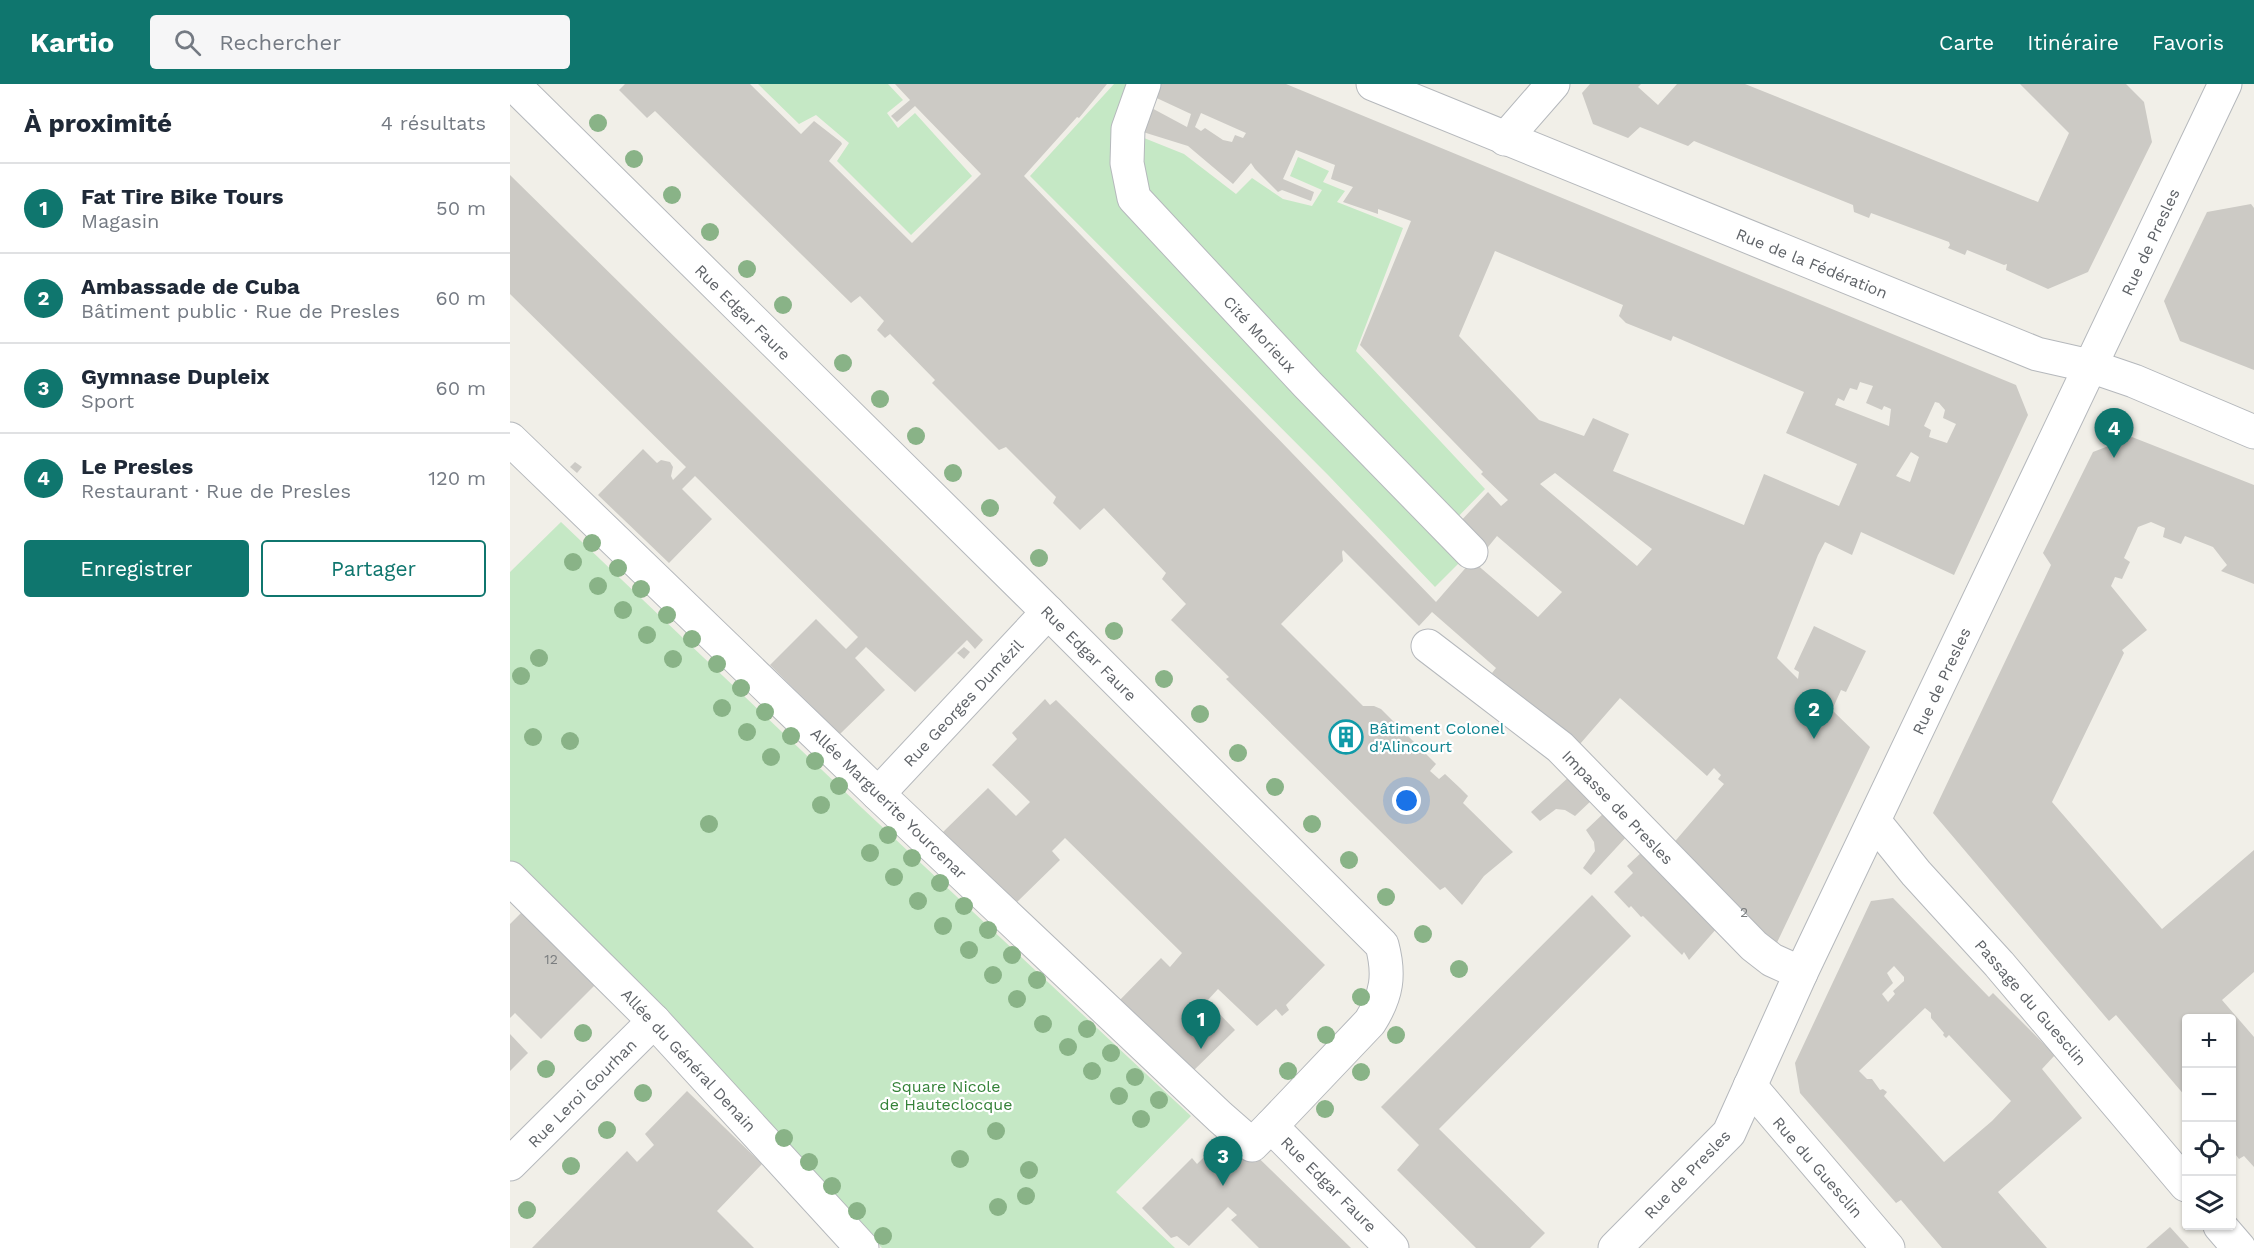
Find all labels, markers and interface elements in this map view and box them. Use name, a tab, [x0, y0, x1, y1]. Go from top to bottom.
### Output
search box	[150, 15, 570, 69]
text: Kartio	[30, 26, 114, 59]
icon: search	[171, 26, 204, 59]
text: Rechercher	[219, 30, 341, 55]
text: Carte	[1939, 30, 1994, 55]
text: Itinéraire	[2027, 30, 2119, 55]
text: Favoris	[2152, 30, 2224, 55]
text: À proximité	[24, 108, 172, 138]
text: 4 résultats	[381, 111, 486, 135]
text: Fat Tire Bike Tours	[81, 184, 283, 209]
street label: Rue de Presles	[2117, 186, 2184, 299]
text: 1	[39, 196, 48, 220]
text: 50 m	[436, 196, 486, 220]
text: Magasin	[81, 209, 159, 233]
street label: Rue de la Fédération	[1733, 224, 1890, 303]
street label: Rue Edgar Faure	[691, 261, 794, 364]
text: Ambassade de Cuba	[81, 274, 300, 299]
text: 2	[38, 286, 49, 310]
text: 60 m	[436, 286, 486, 310]
street label: Cité Morieux	[1219, 292, 1300, 377]
text: Bâtiment public · Rue de Presles	[81, 299, 400, 323]
text: Gymnase Dupleix	[81, 364, 270, 389]
text: 3	[38, 376, 49, 400]
text: 60 m	[436, 376, 486, 400]
text: Sport	[81, 389, 134, 413]
pin: 4	[2094, 408, 2134, 458]
text: Le Presles	[81, 454, 193, 479]
text: 4	[37, 466, 50, 490]
text: 120 m	[428, 466, 486, 490]
text: Restaurant · Rue de Presles	[81, 479, 351, 503]
button: Enregistrer	[24, 540, 249, 597]
button: Partager	[261, 540, 486, 597]
street label: Rue Edgar Faure	[1037, 602, 1140, 705]
street label: Rue de Presles	[1908, 625, 1975, 738]
street label: Rue Georges Dumézil	[900, 636, 1027, 771]
pin: 2	[1794, 690, 1834, 739]
building icon: Bâtiment Colonel d'Alincourt	[1328, 719, 1364, 755]
place label: Bâtiment Colonel d'Alincourt	[1369, 719, 1505, 756]
street label: Allée Marguerite Yourcenar	[807, 724, 971, 883]
street label: Impasse de Presles	[1558, 746, 1677, 868]
your location	[1392, 786, 1421, 815]
house number: 2	[1740, 904, 1748, 920]
street label: Passage du Guesclin	[1971, 936, 2090, 1069]
house number: 12	[544, 951, 558, 967]
street label: Allée du Général Denain	[617, 985, 760, 1136]
pin: 1	[1182, 1000, 1220, 1049]
map controls	[2182, 1014, 2236, 1230]
button: +	[2182, 1014, 2236, 1068]
street label: Rue Leroi Gourhan	[524, 1035, 641, 1152]
button: −	[2182, 1068, 2236, 1122]
park label: Square Nicole de Hauteclocque	[880, 1077, 1012, 1114]
street label: Rue du Guesclin	[1769, 1113, 1867, 1222]
button: locate	[2182, 1122, 2236, 1176]
street label: Rue de Presles	[1640, 1126, 1734, 1223]
street label: Rue Edgar Faure	[1277, 1133, 1380, 1236]
pin: 3	[1204, 1136, 1242, 1186]
button: layers	[2182, 1176, 2236, 1230]

